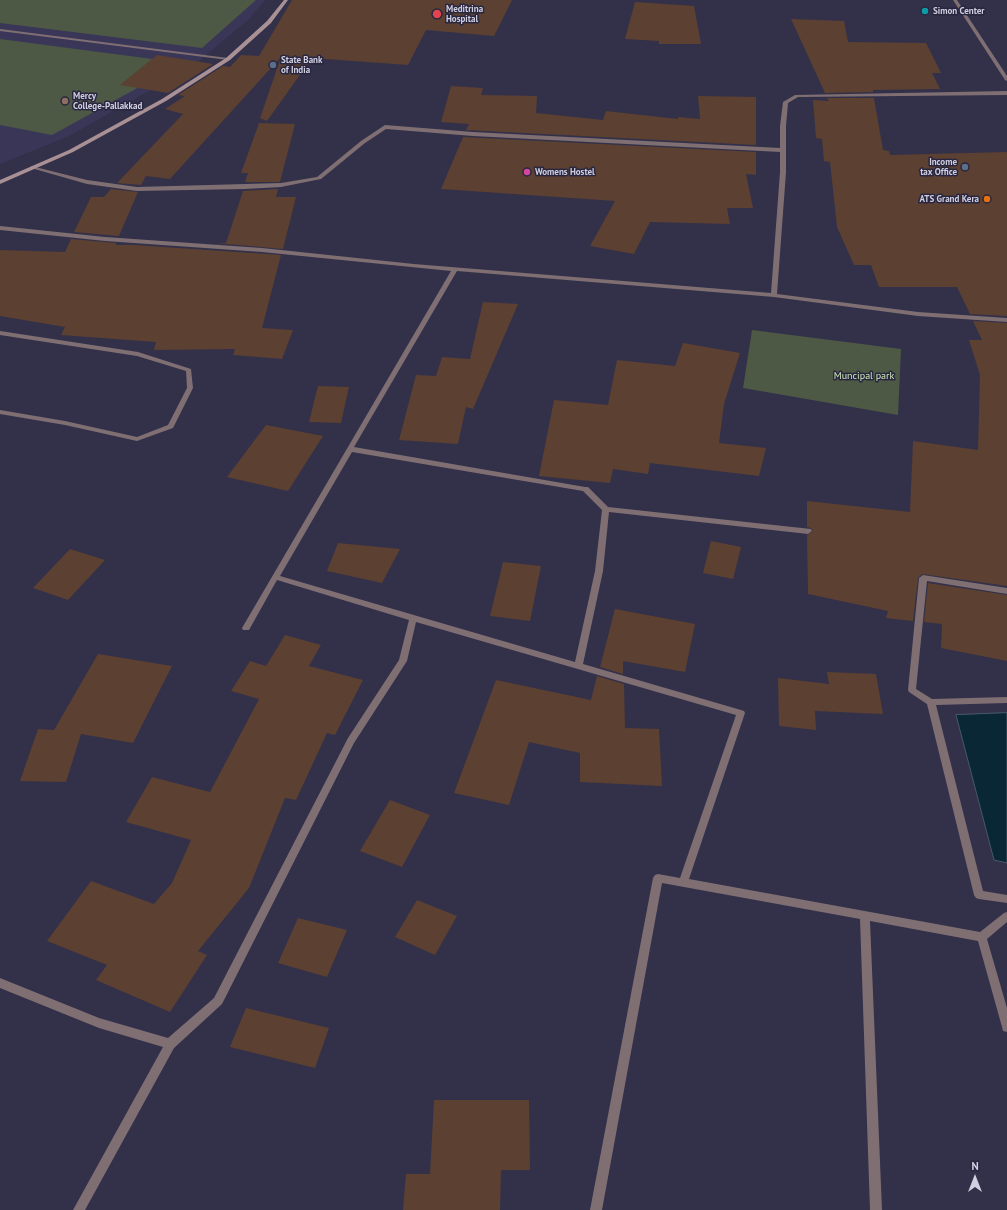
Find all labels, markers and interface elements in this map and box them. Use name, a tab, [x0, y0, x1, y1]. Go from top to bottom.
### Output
place label: Meditrina Hospital	[446, 4, 483, 25]
marker: Simon Center	[920, 6, 930, 16]
place label: Simon Center	[933, 6, 984, 16]
marker: Meditrina Hospital	[431, 8, 443, 20]
place label: State Bank of India	[281, 55, 322, 76]
marker: State Bank of India	[268, 60, 278, 70]
place label: Mercy College-Pallakkad	[73, 91, 142, 112]
marker: Mercy College-Pallakkad	[60, 96, 70, 106]
place label: Income tax Office	[920, 157, 957, 178]
marker: Income tax Office	[960, 162, 970, 172]
marker: Womens Hostel	[522, 167, 532, 177]
place label: Womens Hostel	[535, 167, 595, 177]
place label: ATS Grand Kera	[920, 194, 979, 204]
marker: ATS Grand Kera	[982, 194, 992, 204]
park label: Muncipal park	[834, 370, 894, 382]
north arrow	[955, 1158, 995, 1198]
text: N	[971, 1159, 979, 1173]

